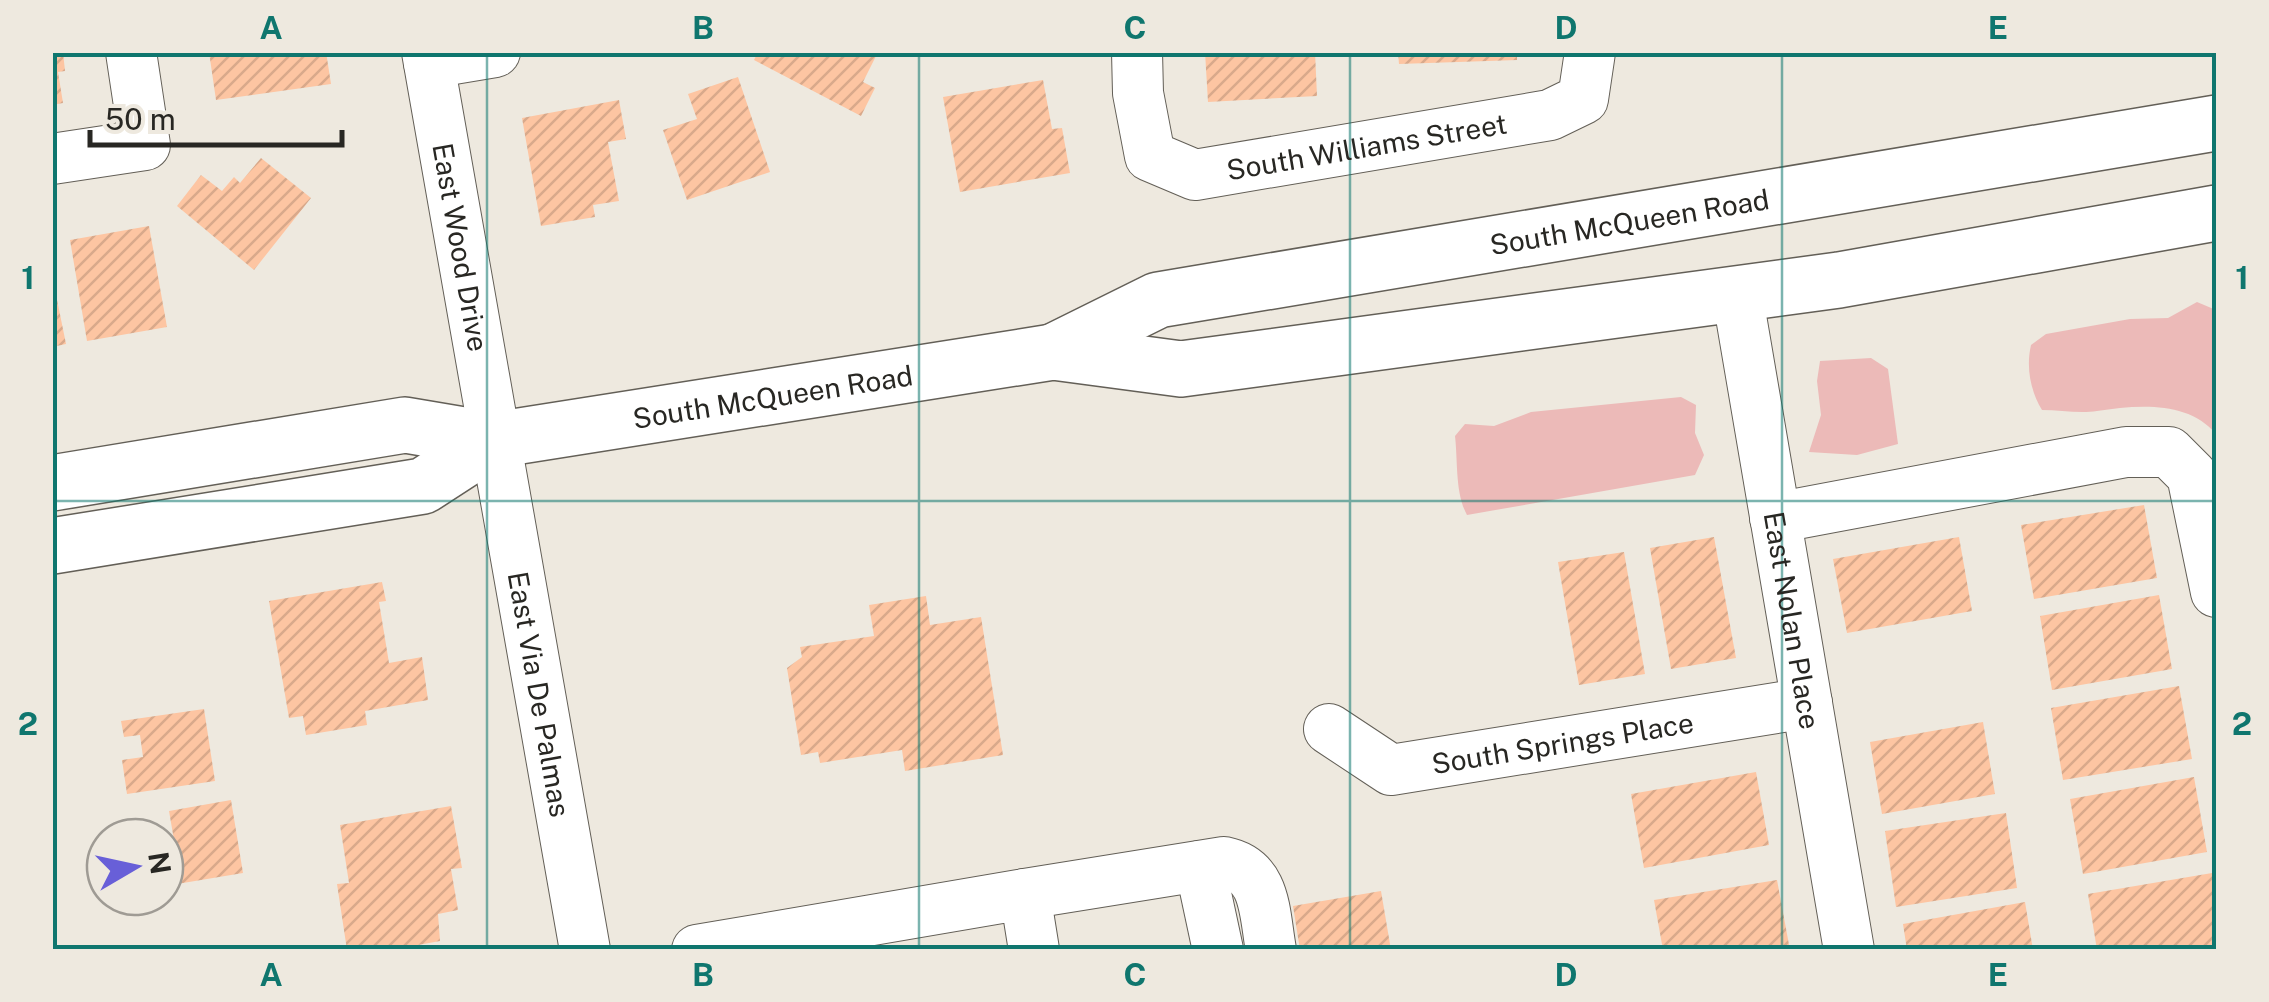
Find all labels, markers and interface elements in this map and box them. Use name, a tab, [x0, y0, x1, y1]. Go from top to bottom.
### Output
text: A	[259, 9, 283, 46]
text: B	[692, 9, 714, 46]
text: C	[1124, 9, 1146, 46]
text: D	[1554, 9, 1578, 46]
text: E	[1988, 9, 2008, 46]
scale bar	[90, 85, 342, 147]
text: 50 m	[105, 101, 176, 137]
street label: South Williams Street	[1224, 106, 1509, 186]
street label: East Wood Drive	[427, 140, 496, 354]
street label: South McQueen Road	[1487, 182, 1771, 261]
text: 1	[21, 259, 35, 296]
text: 1	[2235, 259, 2249, 296]
street label: South McQueen Road	[630, 358, 915, 434]
street label: East Nolan Place	[1758, 509, 1828, 732]
street label: East Via De Palmas	[502, 569, 578, 819]
text: 2	[18, 705, 38, 742]
street label: South Springs Place	[1429, 705, 1696, 780]
text: 2	[2232, 705, 2252, 742]
north arrow	[85, 817, 185, 917]
text: N	[142, 850, 178, 876]
text: A	[259, 956, 283, 993]
text: B	[692, 956, 714, 993]
text: C	[1124, 956, 1146, 993]
text: D	[1554, 956, 1578, 993]
text: E	[1988, 956, 2008, 993]

